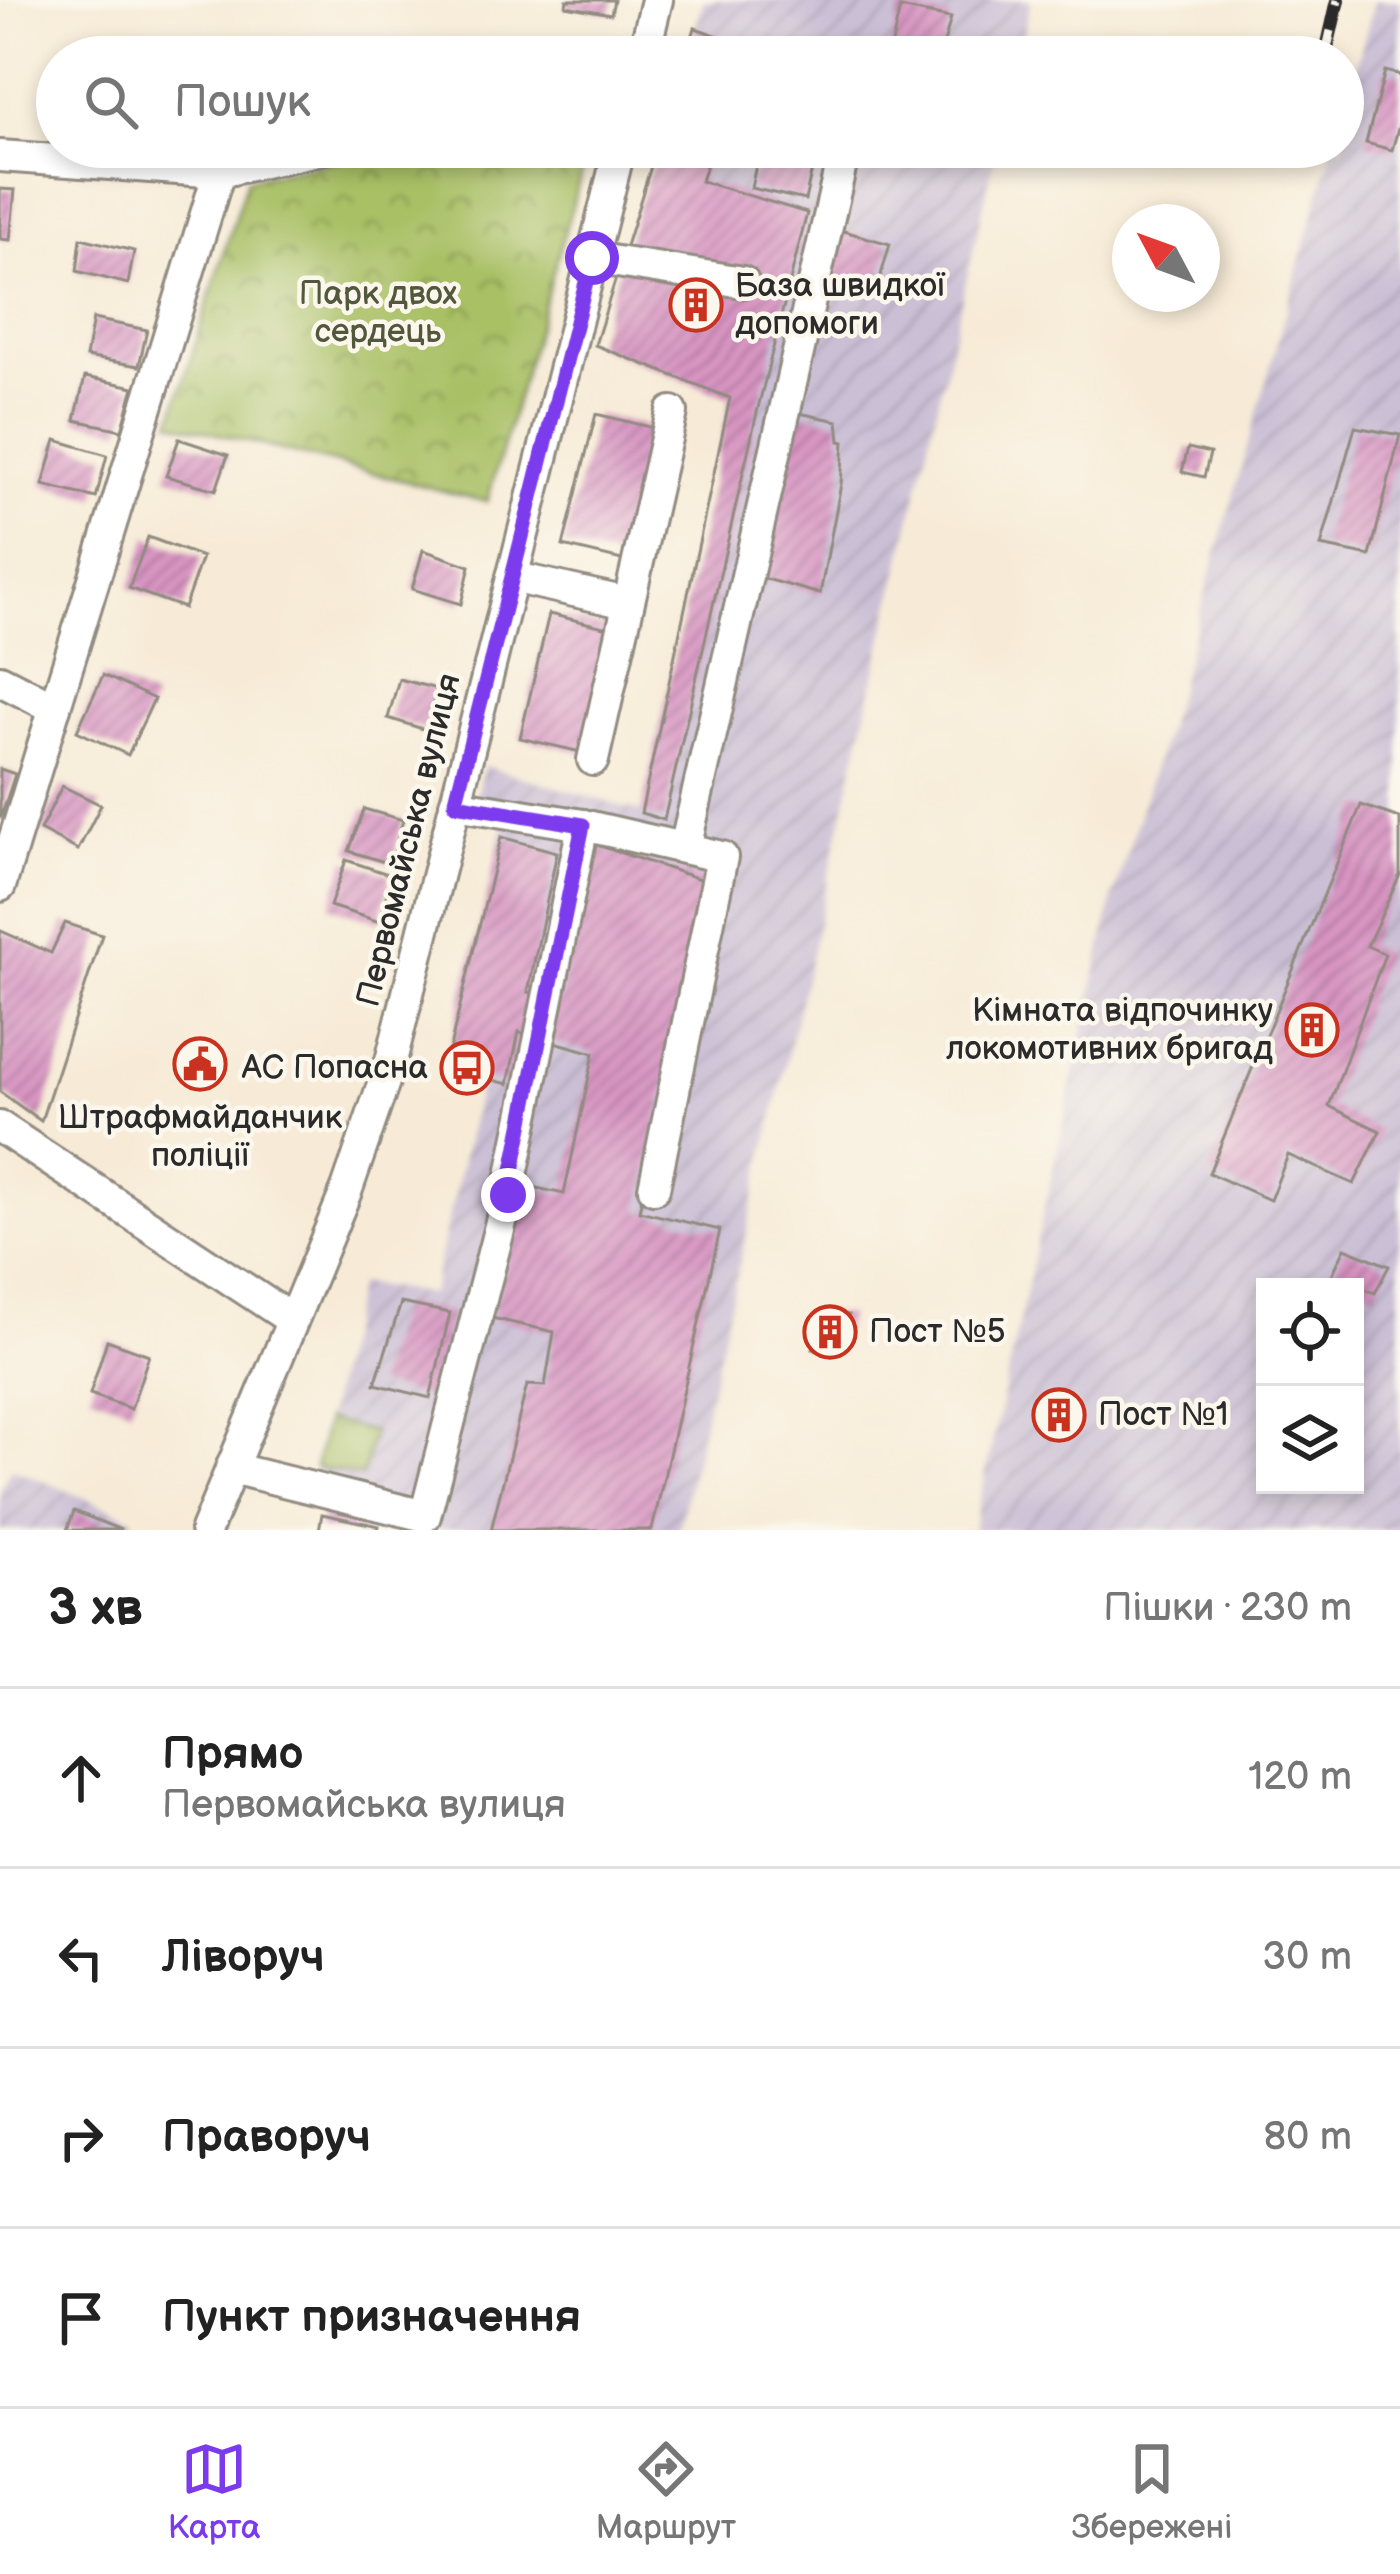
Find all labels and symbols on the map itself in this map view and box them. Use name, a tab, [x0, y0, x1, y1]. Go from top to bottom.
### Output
north arrow	[1112, 204, 1220, 312]
route start	[565, 231, 619, 285]
place label: База швидкої допомоги	[735, 266, 946, 344]
park label: Парк двох сердець	[299, 274, 457, 352]
building icon: База швидкої допомоги	[668, 277, 724, 333]
street label: Первомайська вулиця	[348, 669, 470, 1011]
place label: Кімната відпочинку локомотивних бригад	[946, 991, 1273, 1069]
building icon: Кімната відпочинку локомотивних бригад	[1284, 1002, 1340, 1058]
public building icon: Штрафмайданчик поліції	[172, 1036, 228, 1092]
bus stop icon: АС Попасна	[439, 1040, 495, 1096]
place label: АС Попасна	[241, 1048, 428, 1088]
place label: Штрафмайданчик поліції	[58, 1098, 343, 1176]
route end	[481, 1168, 535, 1222]
building icon: Пост №5	[802, 1304, 858, 1360]
place label: Пост №5	[869, 1312, 1006, 1352]
building icon: Пост №1	[1031, 1387, 1087, 1443]
place label: Пост №1	[1098, 1395, 1229, 1435]

